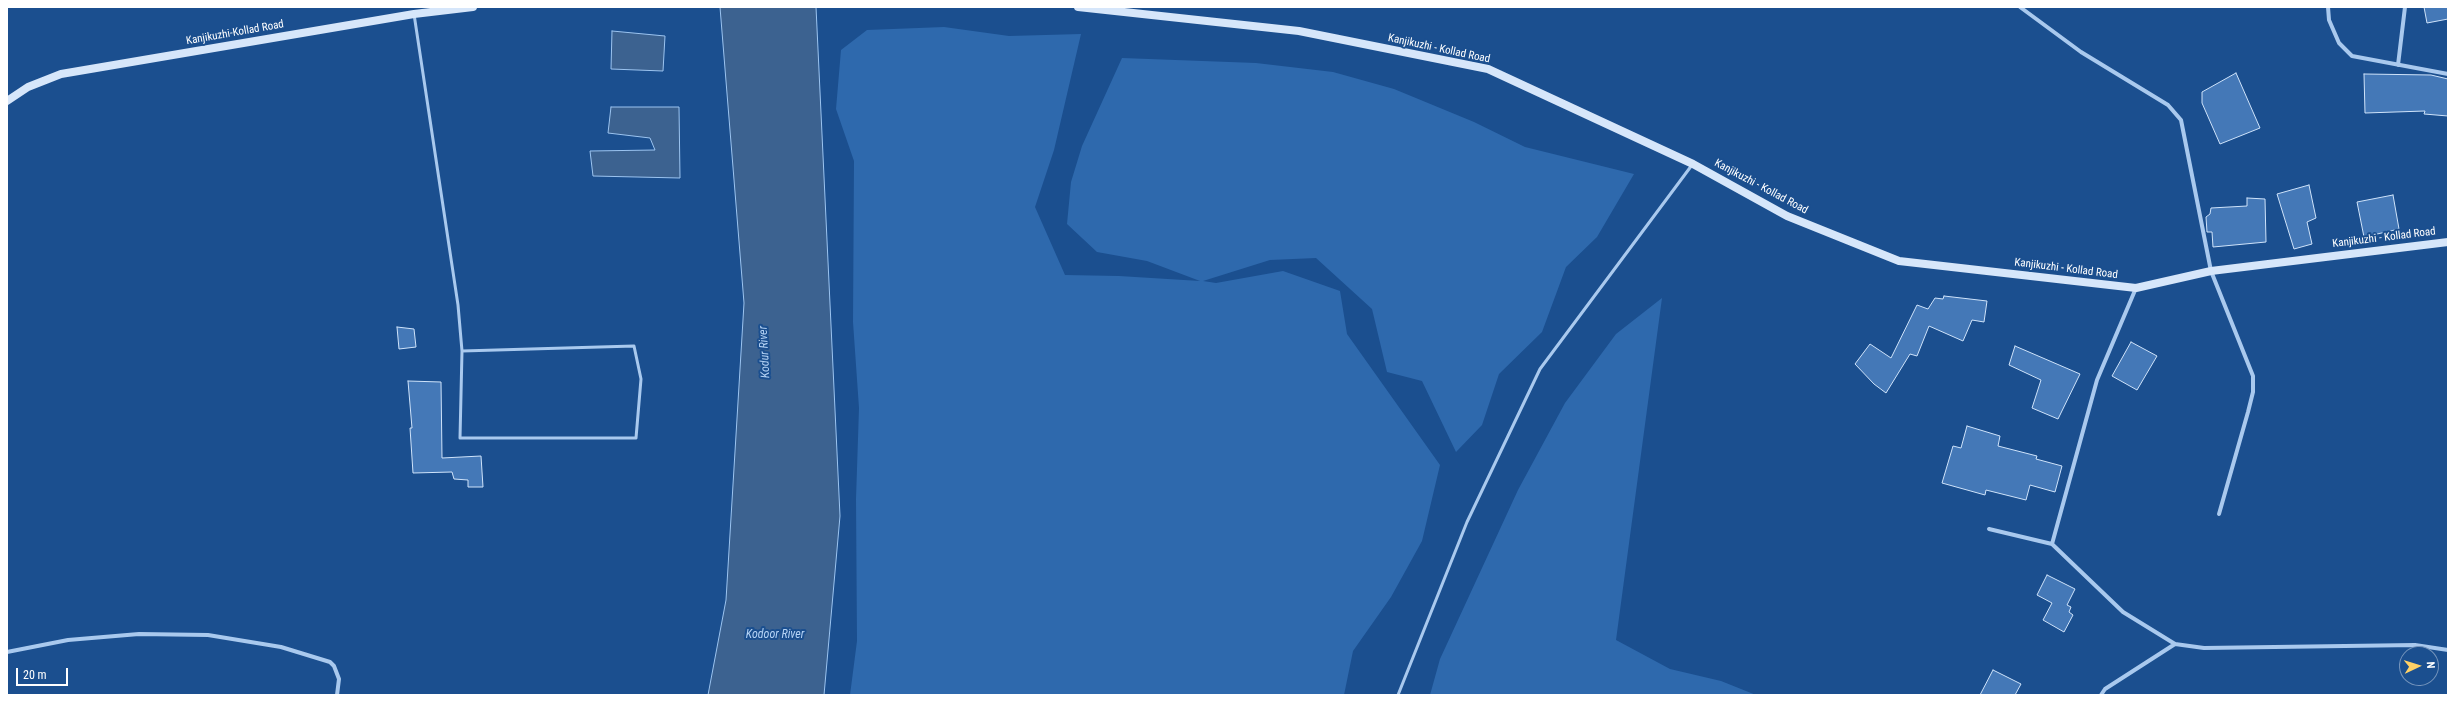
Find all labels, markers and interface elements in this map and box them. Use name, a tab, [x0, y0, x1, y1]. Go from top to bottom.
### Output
street label: Kanjikuzhi-Kollad Road	[185, 18, 285, 48]
street label: Kanjikuzhi - Kollad Road	[1387, 32, 1491, 66]
street label: Kanjikuzhi - Kollad Road	[1712, 157, 1810, 217]
street label: Kanjikuzhi - Kollad Road	[2332, 225, 2436, 251]
street label: Kanjikuzhi - Kollad Road	[2014, 256, 2118, 282]
water label: Kodur River	[756, 325, 774, 379]
water label: Kodoor River	[746, 628, 804, 642]
north arrow	[2399, 646, 2439, 686]
scale bar	[18, 660, 70, 686]
text: N	[2424, 661, 2437, 669]
text: 20 m	[23, 668, 47, 682]

